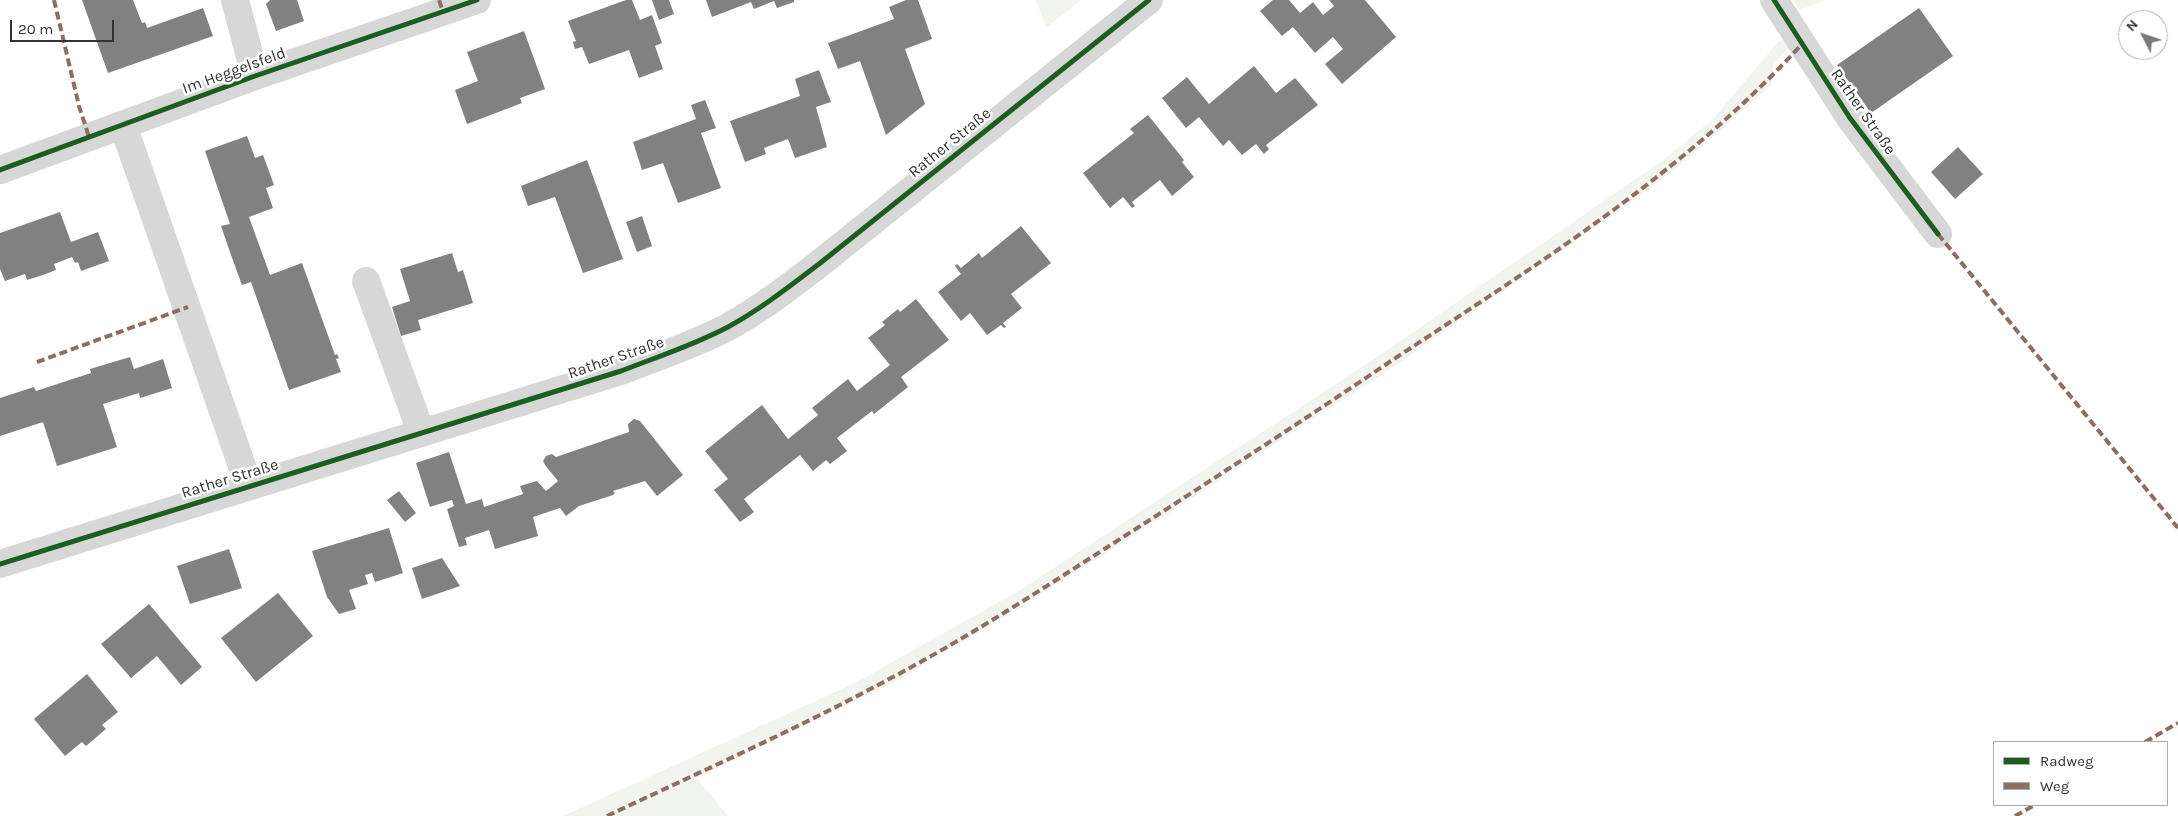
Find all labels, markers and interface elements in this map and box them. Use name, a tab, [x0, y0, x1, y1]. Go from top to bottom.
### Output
scale bar	[12, 10, 116, 42]
north arrow	[2118, 10, 2168, 60]
text: N	[2122, 16, 2142, 35]
text: 20 m	[18, 20, 53, 38]
street label: Im Heggelsfeld	[180, 43, 288, 99]
street label: Rather Straße	[1826, 65, 1900, 159]
street label: Rather Straße	[905, 104, 995, 182]
street label: Rather Straße	[565, 333, 667, 383]
street label: Rather Straße	[179, 455, 281, 503]
legend	[1993, 741, 2168, 806]
text: Radweg	[2040, 752, 2093, 770]
text: Weg	[2040, 777, 2069, 795]

